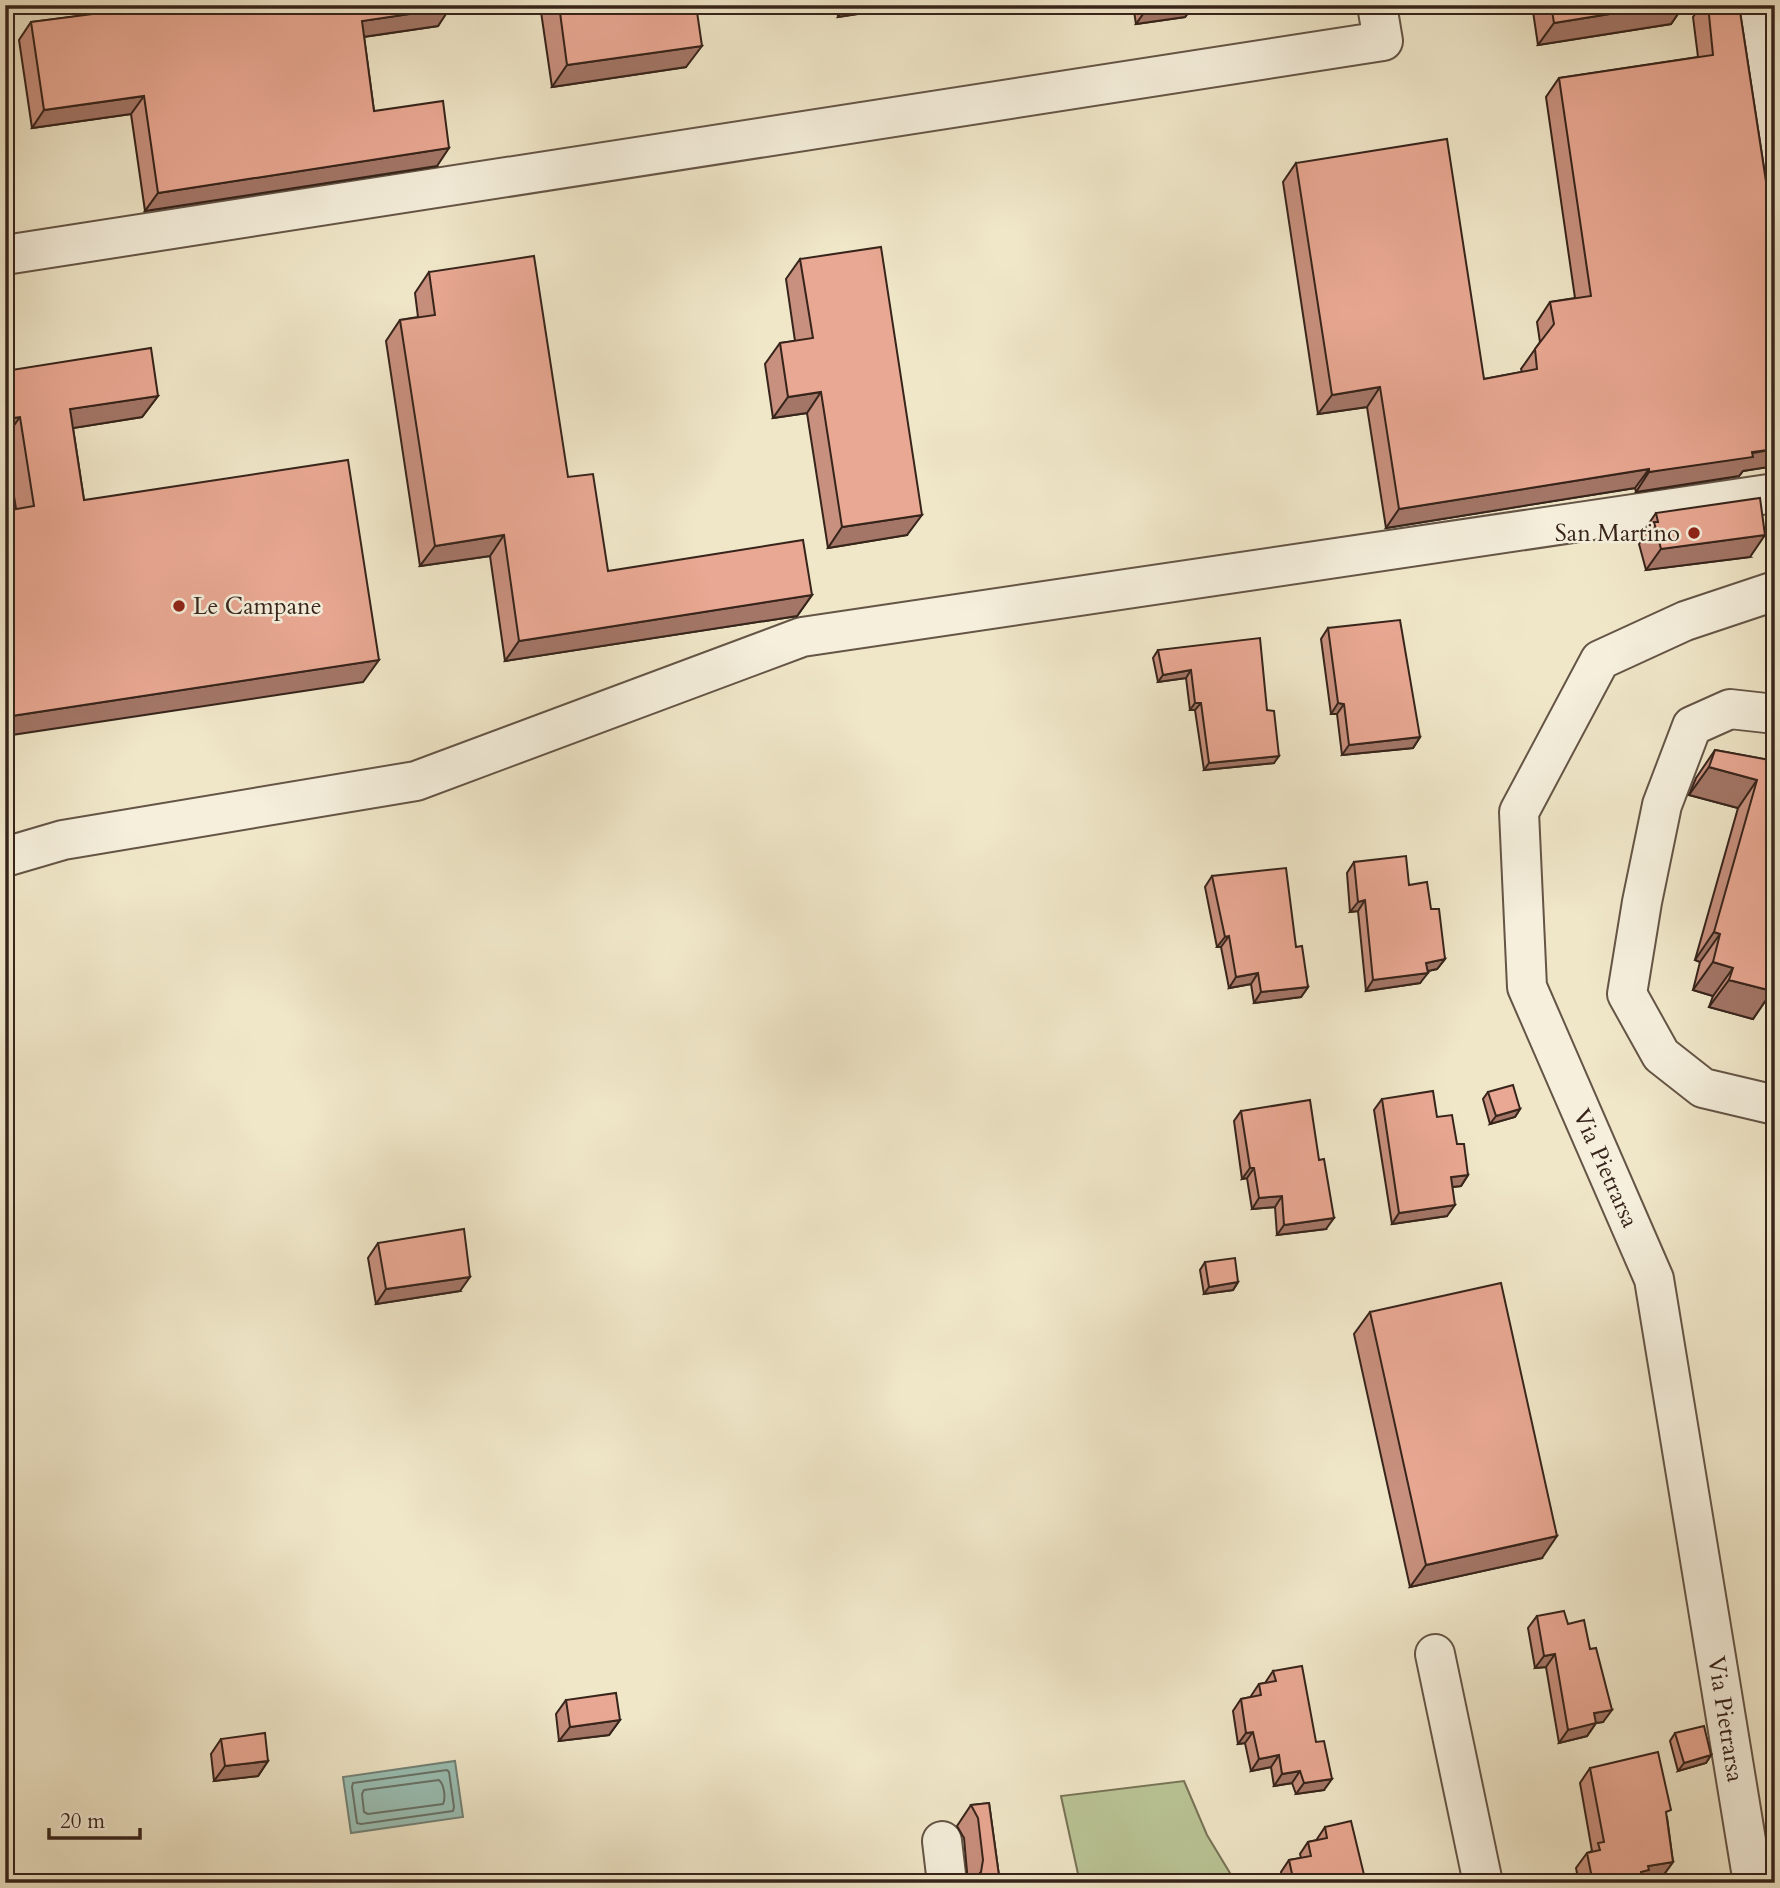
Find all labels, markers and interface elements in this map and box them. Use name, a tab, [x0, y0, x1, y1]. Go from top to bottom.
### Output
place label: San Martino	[1555, 517, 1680, 550]
marker: San Martino	[1686, 525, 1702, 541]
place label: Le Campane	[193, 590, 322, 623]
marker: Le Campane	[171, 598, 187, 614]
street label: Via Pietrarsa	[1565, 1104, 1647, 1233]
street label: Via Pietrarsa	[1699, 1654, 1752, 1785]
scale bar	[49, 1797, 140, 1841]
text: 20 m	[60, 1807, 105, 1836]

